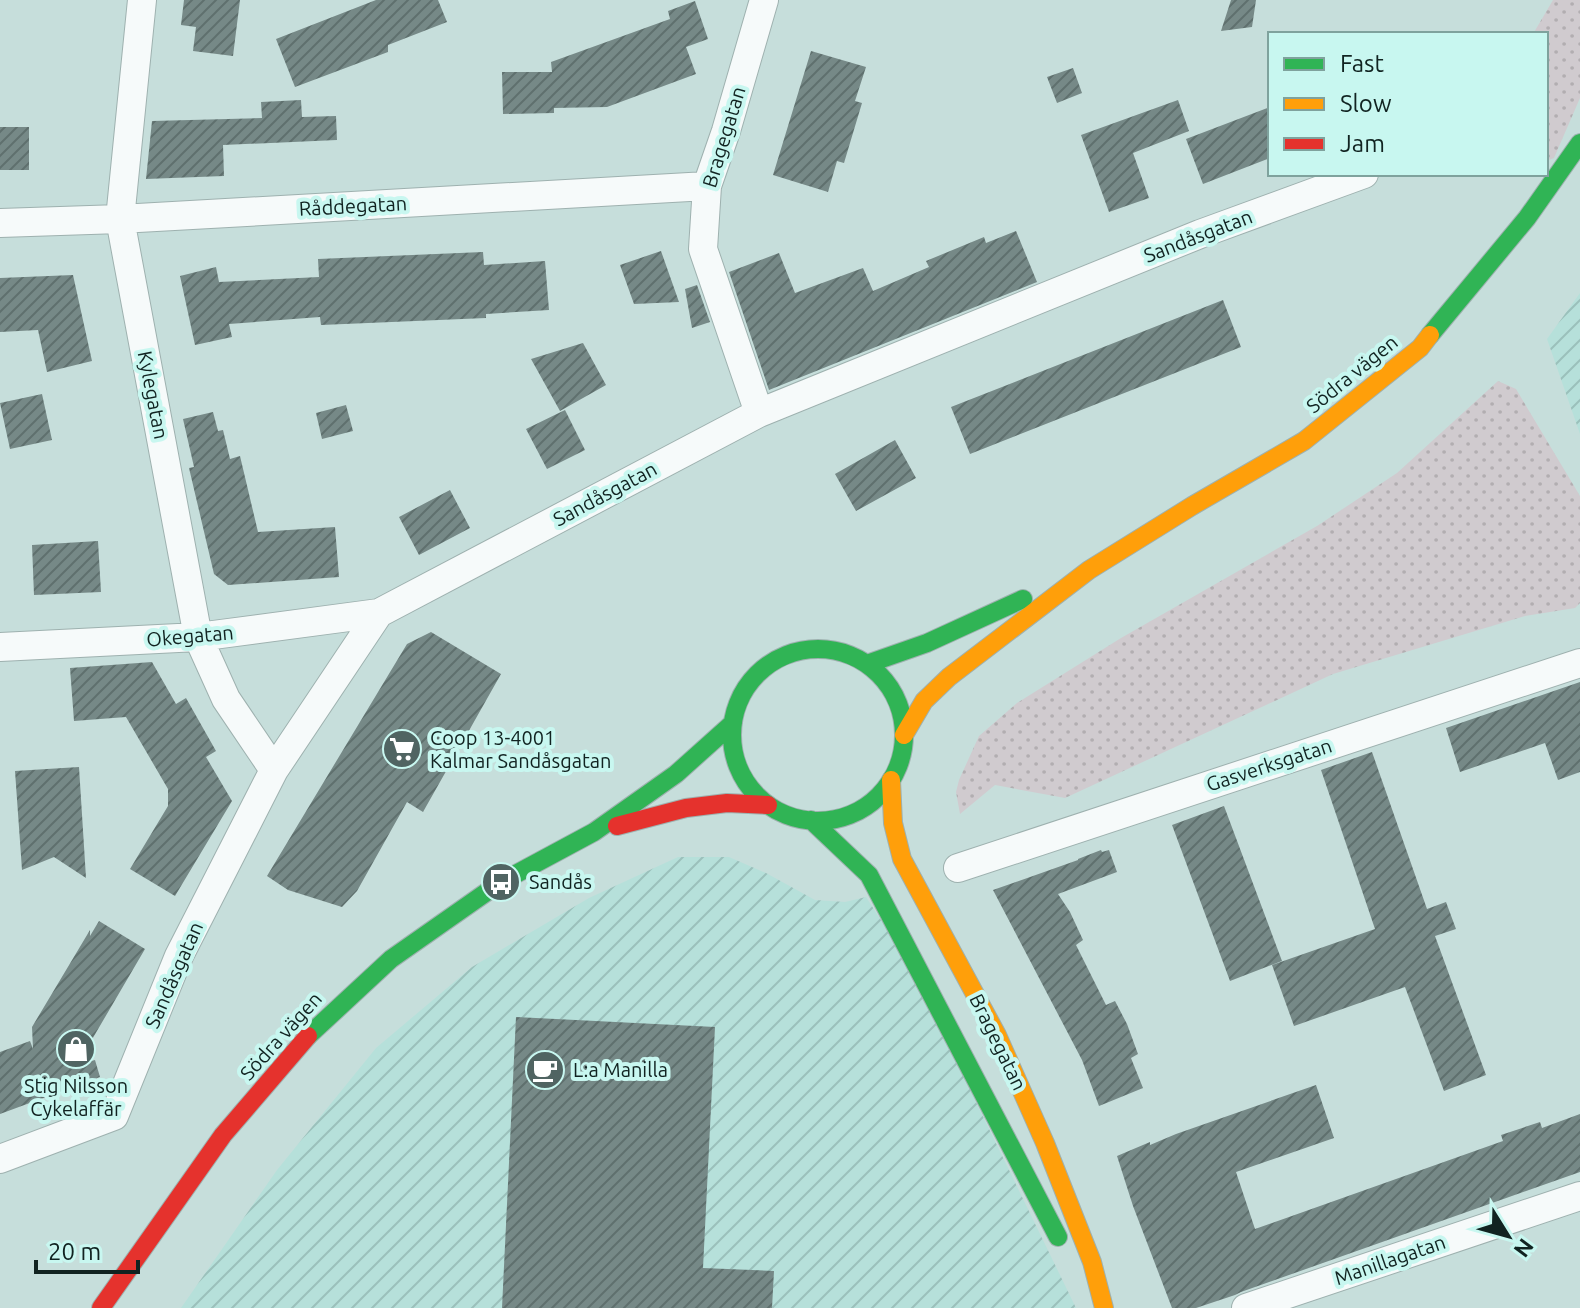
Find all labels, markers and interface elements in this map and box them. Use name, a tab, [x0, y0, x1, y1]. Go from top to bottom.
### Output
legend	[1268, 32, 1548, 176]
text: Fast	[1340, 50, 1384, 77]
street label: Bragegatan	[697, 84, 750, 190]
text: Slow	[1340, 90, 1392, 117]
text: Jam	[1340, 130, 1385, 157]
street label: Råddegatan	[298, 191, 408, 220]
street label: Sandåsgatan	[1140, 204, 1255, 267]
street label: Södra vägen	[1302, 330, 1402, 417]
street label: Kylegatan	[134, 349, 173, 441]
street label: Sandåsgatan	[549, 457, 661, 531]
street label: Okegatan	[145, 620, 235, 651]
place label: Coop 13-4001 Kalmar Sandåsgatan	[430, 726, 612, 772]
supermarket icon: Coop 13-4001 Kalmar Sandåsgatan	[381, 728, 423, 770]
street label: Gasverksgatan	[1203, 733, 1335, 796]
bus stop icon: Sandås	[480, 861, 522, 903]
place label: Sandås	[529, 870, 592, 893]
street label: Sandåsgatan	[140, 918, 207, 1032]
street label: Södra vägen	[235, 987, 326, 1084]
street label: Bragegatan	[965, 990, 1032, 1094]
shop icon: Stig Nilsson Cykelaffär	[55, 1028, 97, 1070]
cafe icon: L:a Manilla	[524, 1049, 566, 1091]
place label: L:a Manilla	[573, 1058, 668, 1081]
place label: Stig Nilsson Cykelaffär	[24, 1074, 128, 1120]
north arrow	[1468, 1196, 1548, 1276]
scale bar	[36, 1224, 138, 1274]
street label: Manillagatan	[1331, 1230, 1448, 1289]
text: N	[1509, 1234, 1539, 1262]
text: 20 m	[48, 1238, 101, 1265]

